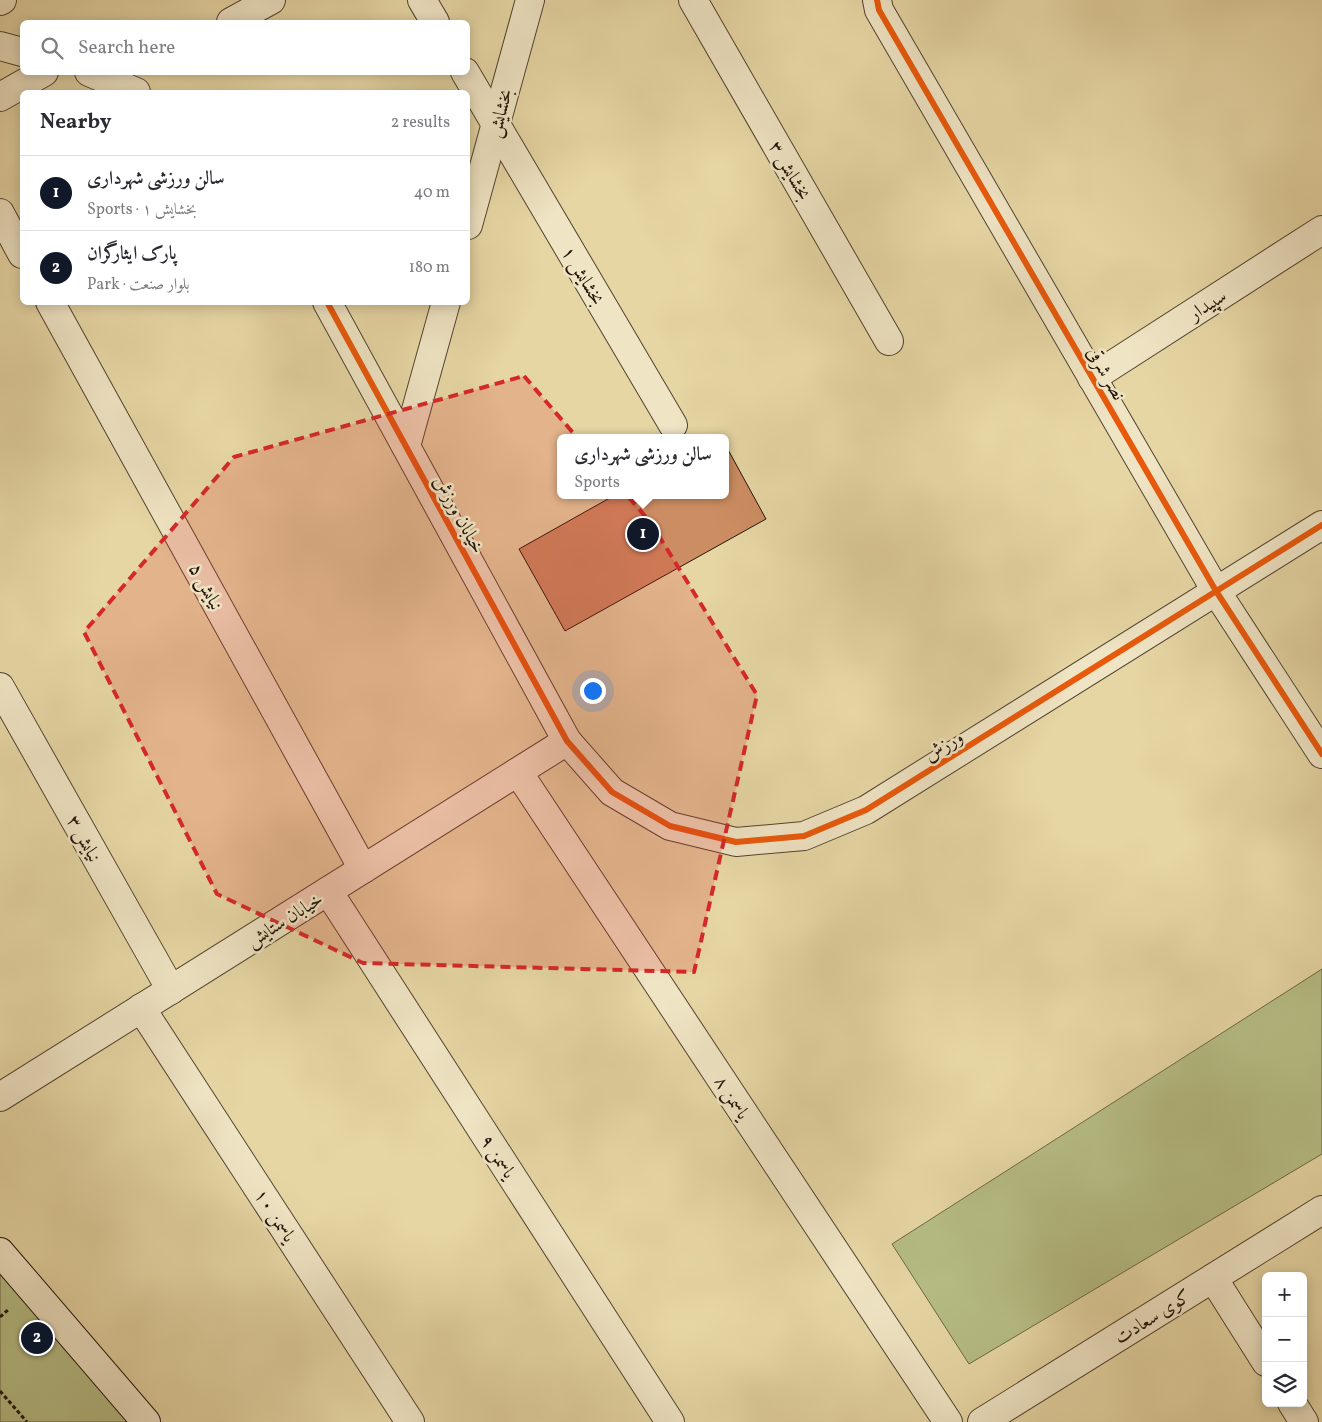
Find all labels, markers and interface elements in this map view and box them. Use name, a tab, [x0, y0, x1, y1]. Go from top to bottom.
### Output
search box	[20, 20, 470, 75]
icon: search	[38, 34, 66, 62]
text: Search here	[78, 35, 175, 61]
street label: بخشایش	[482, 86, 520, 141]
text: Nearby	[40, 108, 111, 137]
text: 2 results	[391, 112, 450, 134]
street label: بخشایش ۳	[762, 136, 817, 206]
text: سالن ورزشی شهرداری	[87, 166, 225, 192]
text: 1	[53, 182, 59, 204]
text: 40 m	[414, 182, 450, 204]
text: Sports · بخشایش ۱	[87, 199, 197, 221]
text: پارک ایثارگران	[87, 241, 177, 267]
street label: بخشایش ۱	[554, 242, 610, 310]
text: 2	[52, 257, 60, 279]
text: 180 m	[409, 257, 450, 279]
text: Park · بلوار صنعت	[87, 274, 190, 296]
street label: سپیدار	[1182, 284, 1232, 329]
street label: نصر شرقی	[1079, 342, 1131, 406]
popup	[557, 434, 729, 499]
text: سالن ورزشی شهرداری	[574, 442, 712, 468]
street label: خیابان ورزش	[426, 471, 490, 559]
text: Sports	[574, 472, 620, 494]
pin: 1	[627, 515, 659, 553]
street label: نیایش ۵	[182, 559, 229, 615]
your location	[580, 678, 606, 704]
street label: ورزش	[920, 725, 969, 769]
street label: نیایش ۳	[60, 811, 107, 867]
street label: خیابان ستایش	[242, 887, 329, 955]
street label: یاسمن ۸	[707, 1071, 756, 1126]
street label: یاسمن ۹	[473, 1130, 522, 1185]
street label: یاسمن ۱۰	[247, 1184, 302, 1249]
map controls	[1262, 1272, 1307, 1407]
button: +	[1262, 1272, 1307, 1317]
street label: کوی سعادت	[1110, 1284, 1196, 1351]
button: −	[1262, 1317, 1307, 1362]
pin: 2	[21, 1319, 53, 1357]
button: layers	[1262, 1362, 1307, 1407]

